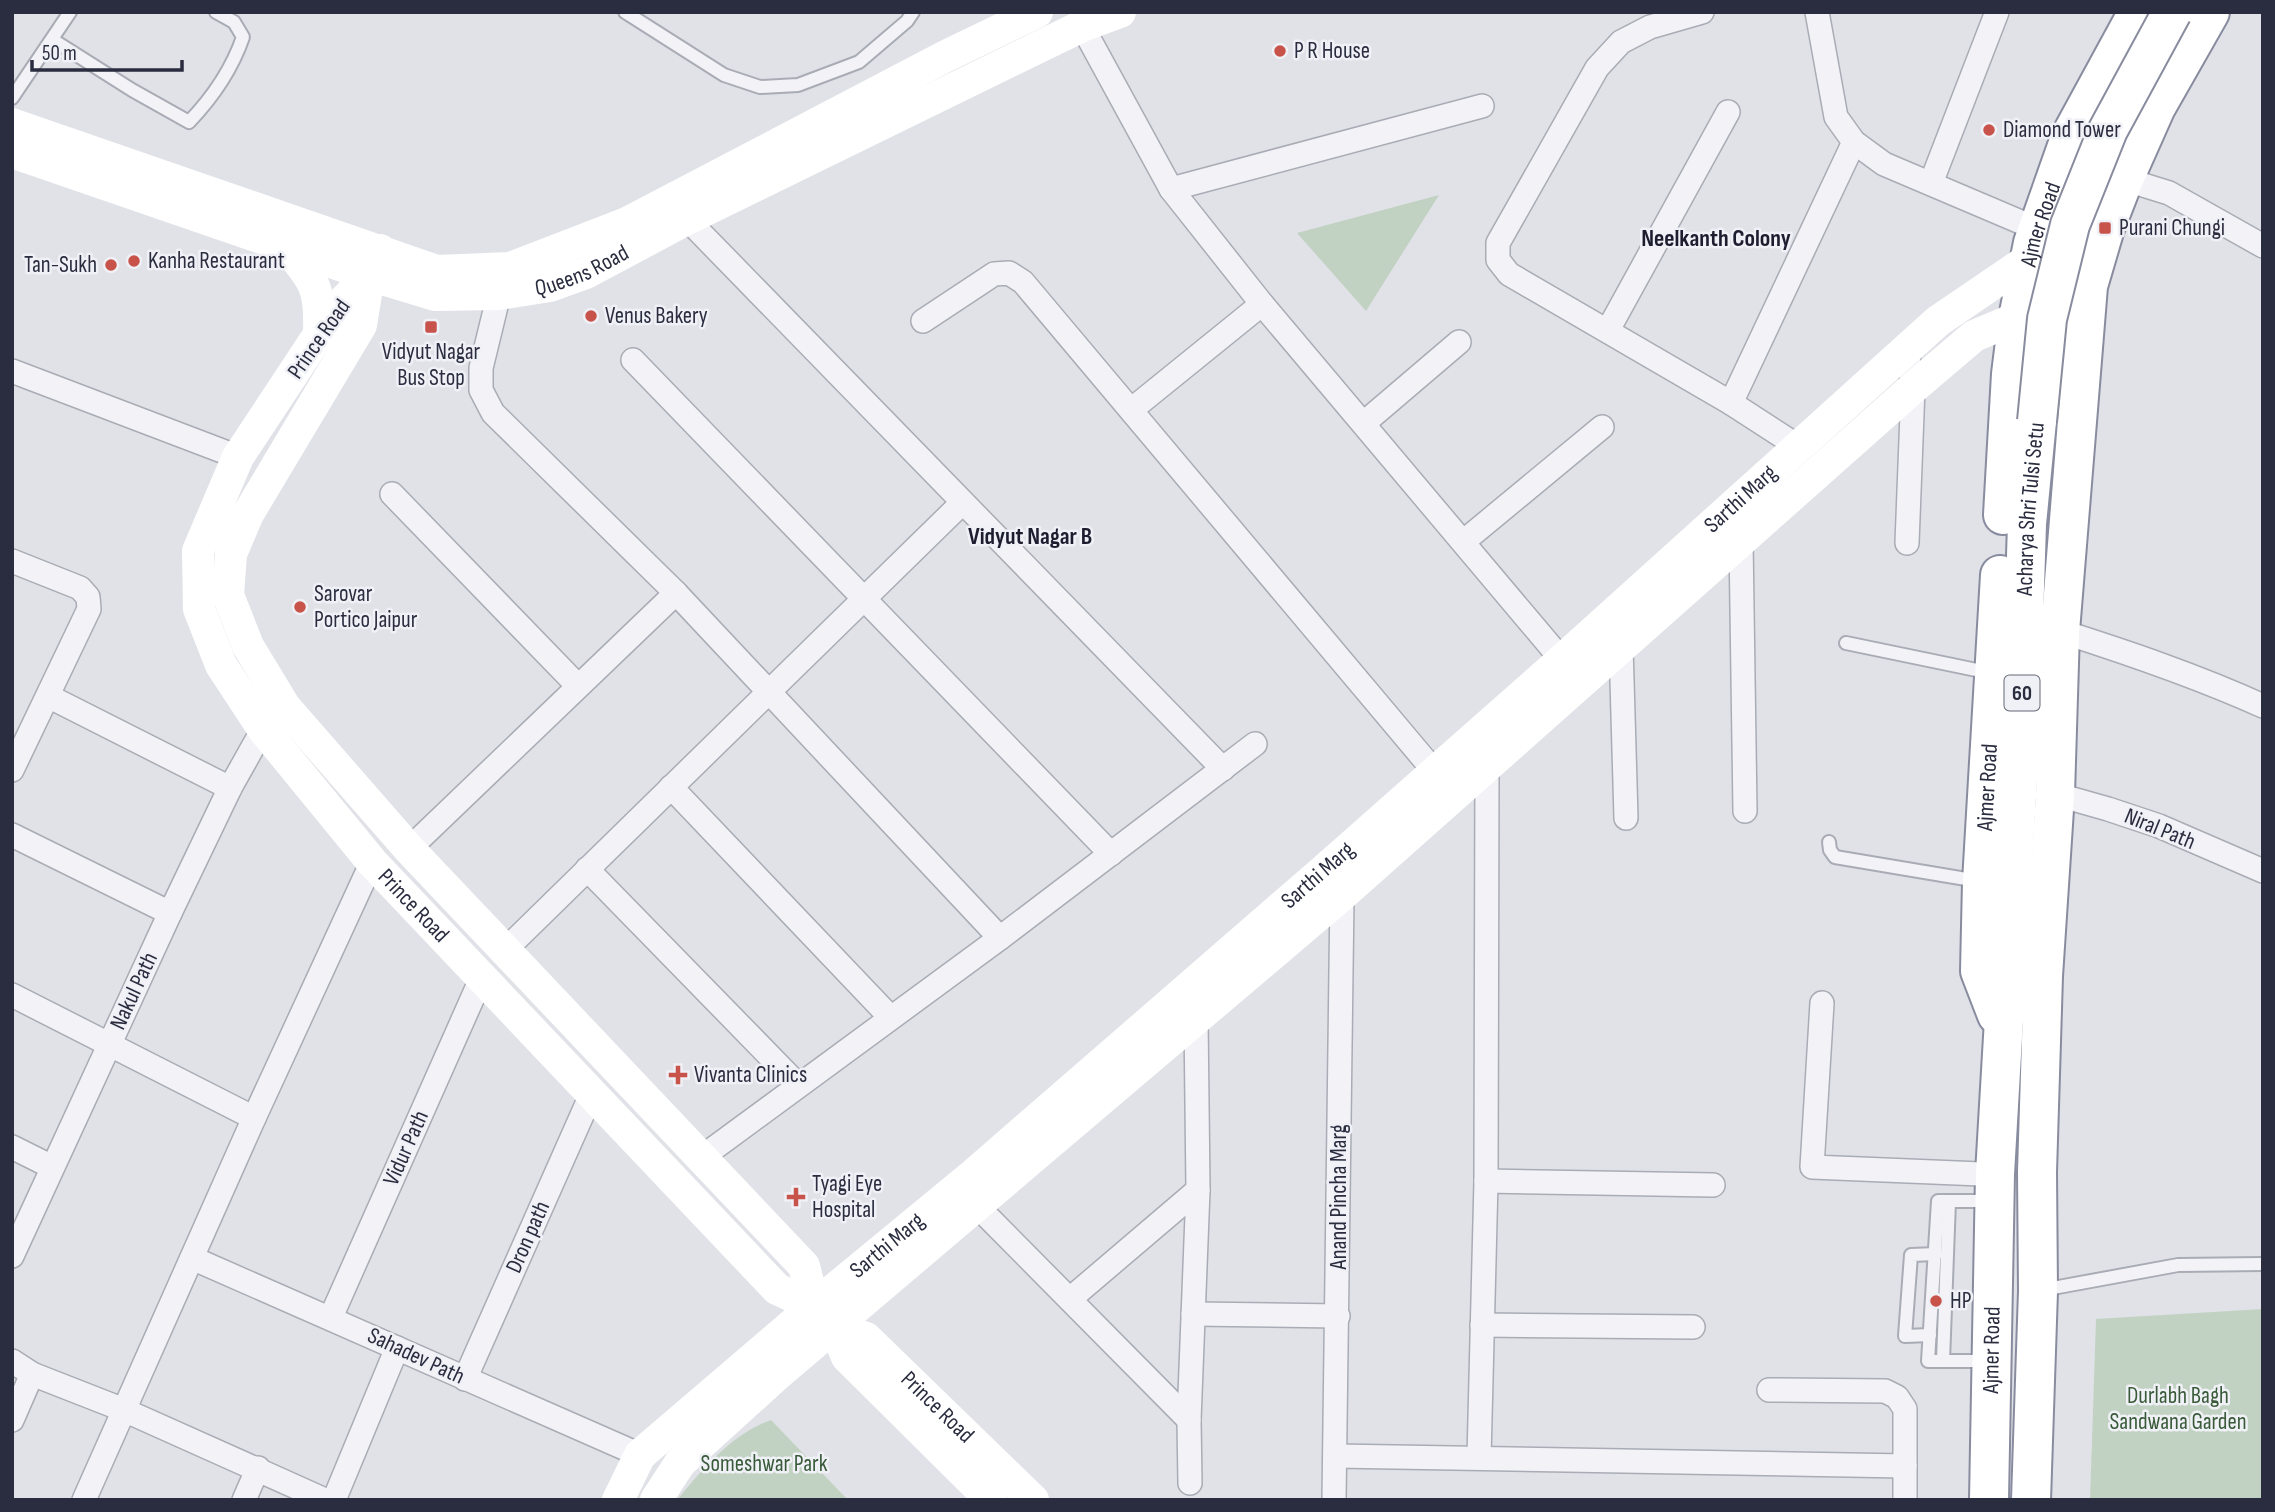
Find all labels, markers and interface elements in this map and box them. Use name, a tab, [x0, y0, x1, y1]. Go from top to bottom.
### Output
scale bar	[32, 28, 182, 72]
place label: P R House	[1294, 37, 1370, 65]
text: 50 m	[42, 41, 77, 66]
marker: P R House	[1272, 43, 1288, 59]
place label: Diamond Tower	[2003, 116, 2121, 144]
marker: Diamond Tower	[1981, 122, 1997, 138]
street label: Ajmer Road	[2014, 179, 2067, 270]
place label: Purani Chungi	[2119, 214, 2225, 242]
marker: Purani Chungi	[2097, 220, 2113, 236]
district label: Neelkanth Colony	[1641, 224, 1791, 253]
street label: Queens Road	[533, 239, 633, 302]
place label: Kanha Restaurant	[148, 247, 285, 275]
place label: Tan-Sukh	[24, 251, 97, 279]
marker: Kanha Restaurant	[126, 253, 142, 269]
marker: Tan-Sukh	[103, 257, 119, 273]
street label: Prince Road	[282, 294, 356, 384]
place label: Venus Bakery	[605, 302, 708, 330]
marker: Venus Bakery	[583, 308, 599, 324]
marker: Vidyut Nagar Bus Stop	[423, 319, 439, 335]
place label: Vidyut Nagar Bus Stop	[382, 338, 481, 392]
street label: Acharya Shri Tulsi Setu	[2011, 421, 2051, 597]
street label: Sarthi Marg	[1698, 459, 1783, 539]
district label: Vidyut Nagar B	[968, 522, 1092, 551]
place label: Sarovar Portico Jaipur	[314, 580, 418, 634]
marker: Sarovar Portico Jaipur	[292, 599, 308, 615]
road number: 60	[2004, 676, 2039, 710]
street label: Ajmer Road	[1971, 743, 2004, 833]
street label: Niral Path	[2120, 802, 2200, 856]
street label: Sarthi Marg	[1275, 836, 1360, 915]
street label: Prince Road	[372, 863, 455, 948]
street label: Nakul Path	[104, 948, 164, 1034]
place label: Vivanta Clinics	[694, 1061, 807, 1089]
marker: Vivanta Clinics	[668, 1065, 688, 1085]
street label: Vidur Path	[377, 1106, 435, 1190]
street label: Anand Pincha Marg	[1325, 1124, 1353, 1271]
place label: Tyagi Eye Hospital	[812, 1170, 882, 1224]
marker: Tyagi Eye Hospital	[786, 1187, 806, 1207]
street label: Dron path	[500, 1197, 556, 1277]
street label: Sarthi Marg	[844, 1207, 930, 1284]
place label: HP	[1950, 1287, 1971, 1315]
marker: HP	[1928, 1293, 1944, 1309]
street label: Ajmer Road	[1977, 1306, 2007, 1395]
street label: Sahadev Path	[363, 1321, 469, 1391]
street label: Prince Road	[895, 1366, 980, 1449]
park label: Durlabh Bagh Sandwana Garden	[2109, 1382, 2247, 1436]
park label: Someshwar Park	[701, 1450, 828, 1478]

